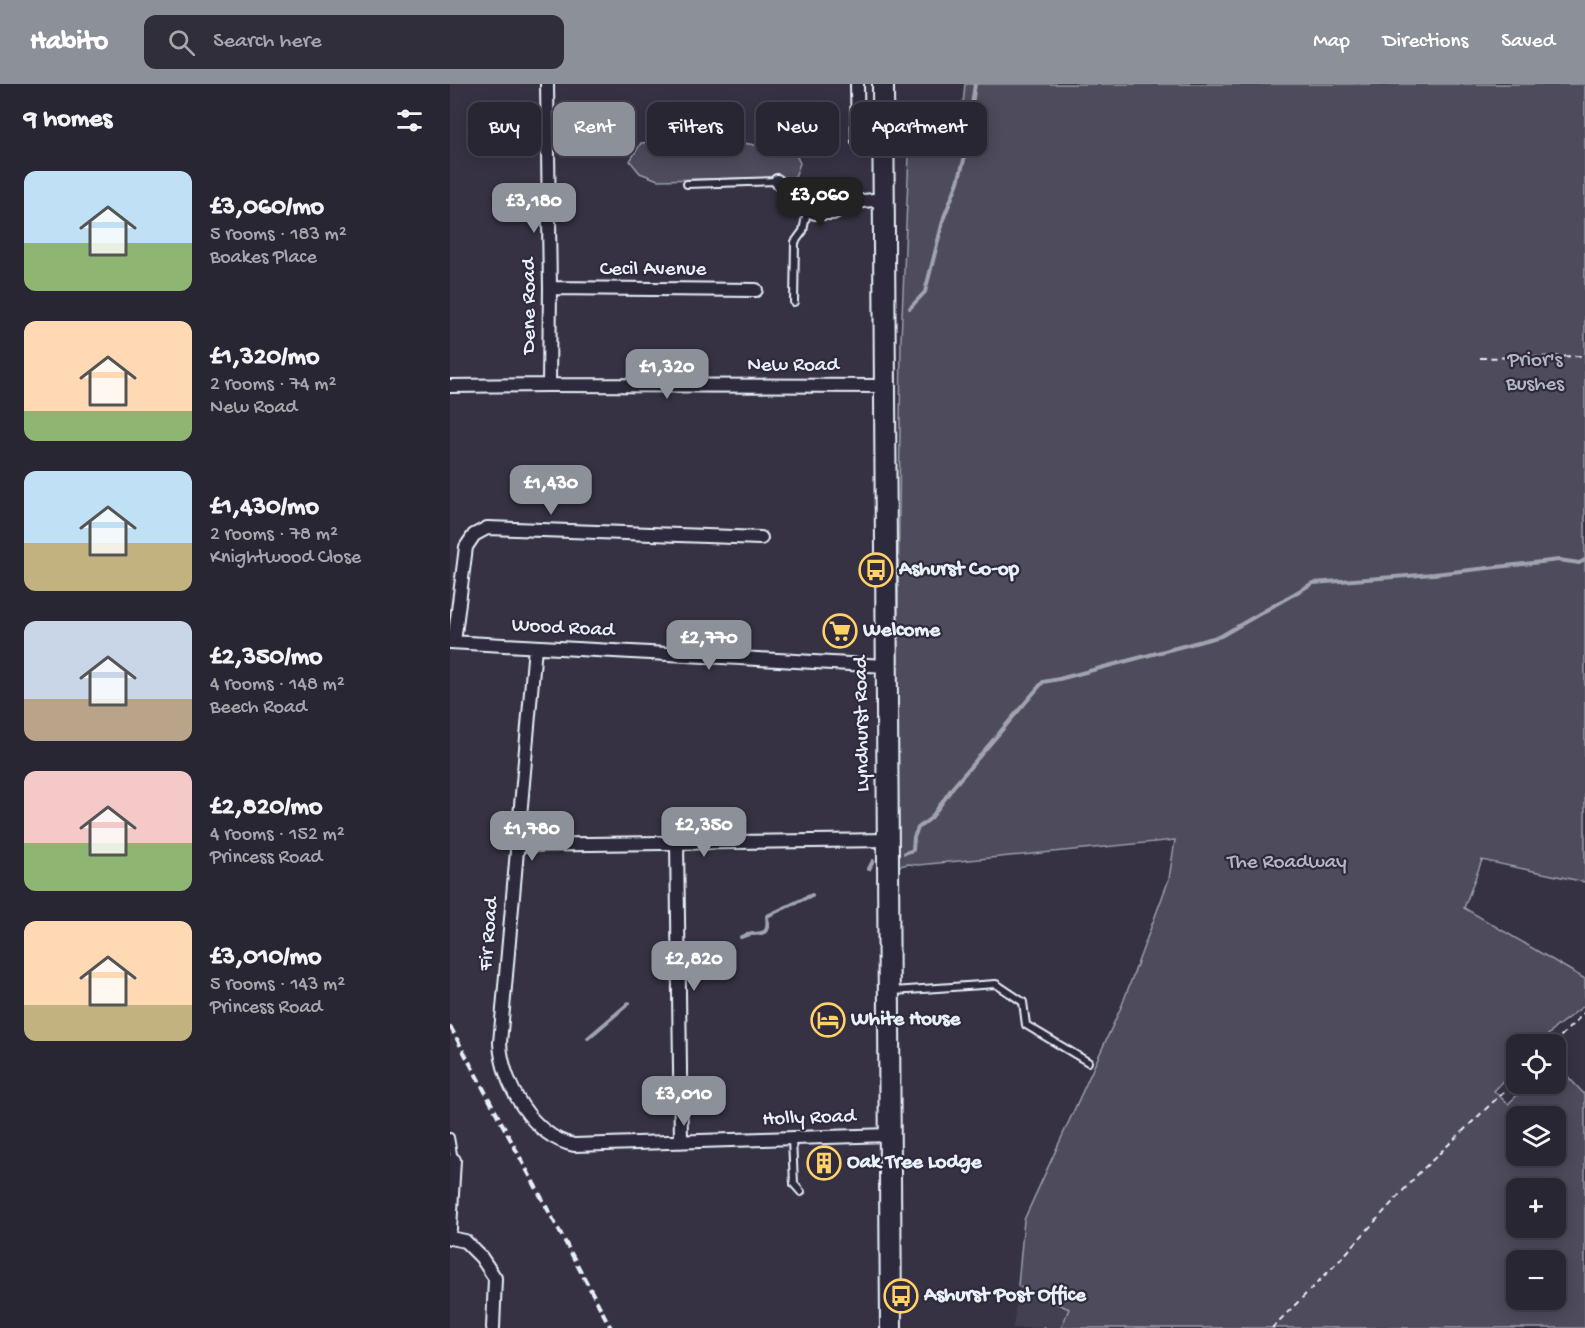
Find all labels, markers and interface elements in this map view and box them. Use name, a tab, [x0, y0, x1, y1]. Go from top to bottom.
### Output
search box	[144, 15, 564, 69]
text: Habito	[30, 26, 108, 59]
icon: search	[165, 26, 198, 59]
text: Search here	[213, 29, 322, 55]
text: Map	[1313, 30, 1350, 55]
text: Directions	[1383, 30, 1468, 55]
text: Saved	[1501, 30, 1555, 55]
chip: Buy	[468, 102, 541, 156]
chip: Rent	[553, 102, 635, 156]
chip: Filters	[647, 102, 744, 156]
chip: New	[756, 102, 839, 156]
chip: Apartment	[851, 102, 987, 156]
icon: filters	[393, 104, 426, 137]
text: 9 homes	[24, 105, 112, 136]
pin: £3,060	[771, 177, 869, 228]
pin: £3,180	[485, 183, 583, 234]
text: £3,060	[791, 185, 849, 208]
text: £3,180	[506, 191, 562, 214]
text: £3,060/mo	[210, 193, 324, 224]
icon: home	[72, 195, 144, 267]
text: 5 rooms · 183 m²	[210, 224, 347, 247]
text: Boakes Place	[210, 247, 317, 270]
street label: Dene Road	[518, 256, 543, 356]
street label: Cecil Avenue	[600, 258, 707, 283]
text: £1,320/mo	[210, 343, 319, 374]
icon: home	[72, 345, 144, 417]
pin: £1,320	[618, 349, 716, 400]
park label: Prior's Bushes	[1505, 349, 1565, 398]
street label: New Road	[747, 354, 841, 379]
text: £1,320	[640, 357, 694, 380]
text: 2 rooms · 74 m²	[210, 374, 336, 397]
text: New Road	[210, 397, 297, 420]
pin: £1,430	[502, 465, 600, 516]
text: £1,430	[524, 473, 578, 496]
text: £1,430/mo	[210, 493, 319, 524]
icon: home	[72, 495, 144, 567]
text: 2 rooms · 78 m²	[210, 524, 338, 547]
text: Knightwood Close	[210, 547, 361, 570]
bus stop icon: Ashurst Co-op	[858, 552, 894, 588]
place label: Ashurst Co-op	[898, 558, 1020, 583]
supermarket icon: Welcome	[822, 613, 858, 649]
street label: Wood Road	[511, 614, 617, 644]
place label: Welcome	[862, 619, 941, 644]
pin: £2,770	[660, 620, 758, 671]
text: £2,770	[680, 628, 738, 651]
text: £2,350/mo	[210, 643, 323, 674]
icon: home	[72, 645, 144, 717]
street label: Lyndhurst Road	[849, 654, 877, 792]
text: 4 rooms · 148 m²	[210, 674, 345, 697]
text: Beech Road	[210, 697, 307, 720]
text: £2,820/mo	[210, 793, 322, 824]
icon: home	[72, 795, 144, 867]
pin: £2,350	[655, 807, 753, 858]
pin: £1,780	[483, 811, 581, 862]
text: £2,350	[675, 815, 733, 838]
text: £1,780	[504, 819, 560, 842]
text: 4 rooms · 152 m²	[210, 824, 345, 847]
text: Princess Road	[210, 847, 322, 870]
park label: The Roadway	[1226, 851, 1347, 876]
street label: Fir Road	[474, 895, 506, 973]
pin: £2,820	[645, 941, 743, 992]
text: £3,010/mo	[210, 943, 321, 974]
icon: home	[72, 945, 144, 1017]
text: £2,820	[665, 949, 723, 972]
text: 5 rooms · 143 m²	[210, 974, 345, 997]
text: Princess Road	[210, 997, 322, 1020]
hotel icon: White House	[810, 1002, 846, 1038]
place label: White House	[850, 1008, 962, 1033]
map controls	[1506, 1034, 1566, 1310]
button: locate	[1506, 1034, 1566, 1094]
pin: £3,010	[635, 1076, 733, 1127]
text: £3,010	[656, 1084, 712, 1107]
street label: Holly Road	[762, 1105, 858, 1133]
button: layers	[1506, 1106, 1566, 1166]
building icon: Oak Tree Lodge	[806, 1145, 842, 1181]
place label: Oak Tree Lodge	[847, 1151, 983, 1176]
button: +	[1506, 1178, 1566, 1238]
button: −	[1506, 1250, 1566, 1310]
bus stop icon: Ashurst Post Office	[883, 1278, 919, 1314]
place label: Ashurst Post Office	[923, 1284, 1087, 1309]

